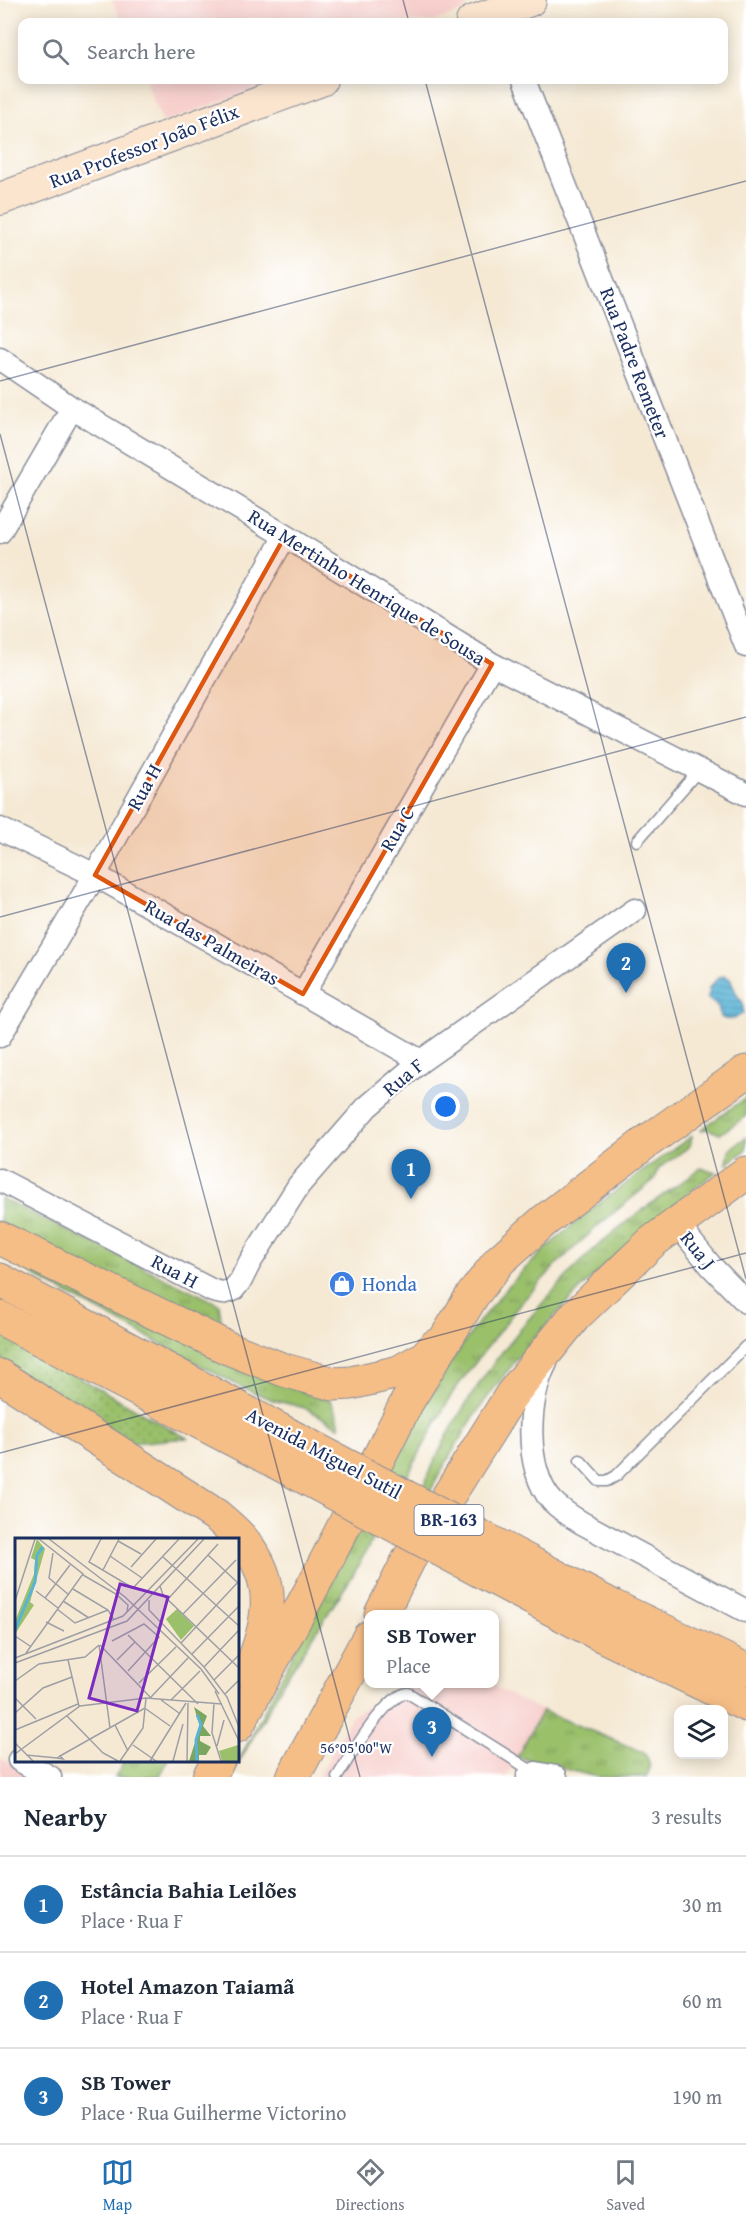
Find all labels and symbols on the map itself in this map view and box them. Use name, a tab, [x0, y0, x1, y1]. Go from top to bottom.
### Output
street label: Rua Professor João Félix	[45, 96, 243, 195]
street label: Rua Padre Remeter	[593, 283, 678, 443]
street label: Rua Mertinho Henrique de Sousa	[243, 501, 492, 672]
street label: Rua H	[119, 758, 168, 815]
street label: Rua C	[372, 801, 421, 856]
street label: Rua das Palmeiras	[140, 891, 285, 992]
pin: 2	[606, 944, 646, 993]
street label: Rua F	[376, 1051, 430, 1102]
your location	[431, 1092, 460, 1121]
pin: 1	[392, 1150, 430, 1199]
street label: Rua J	[674, 1224, 723, 1275]
street label: Rua H	[147, 1246, 204, 1295]
shop icon: Honda	[327, 1269, 357, 1299]
place label: Honda	[362, 1269, 417, 1298]
street label: Avenida Miguel Sutil	[241, 1399, 408, 1506]
road number: BR-163	[414, 1505, 484, 1535]
inset map	[15, 1538, 238, 1762]
pin: 3	[412, 1708, 452, 1757]
text: 56°05'00"W	[320, 1737, 392, 1758]

